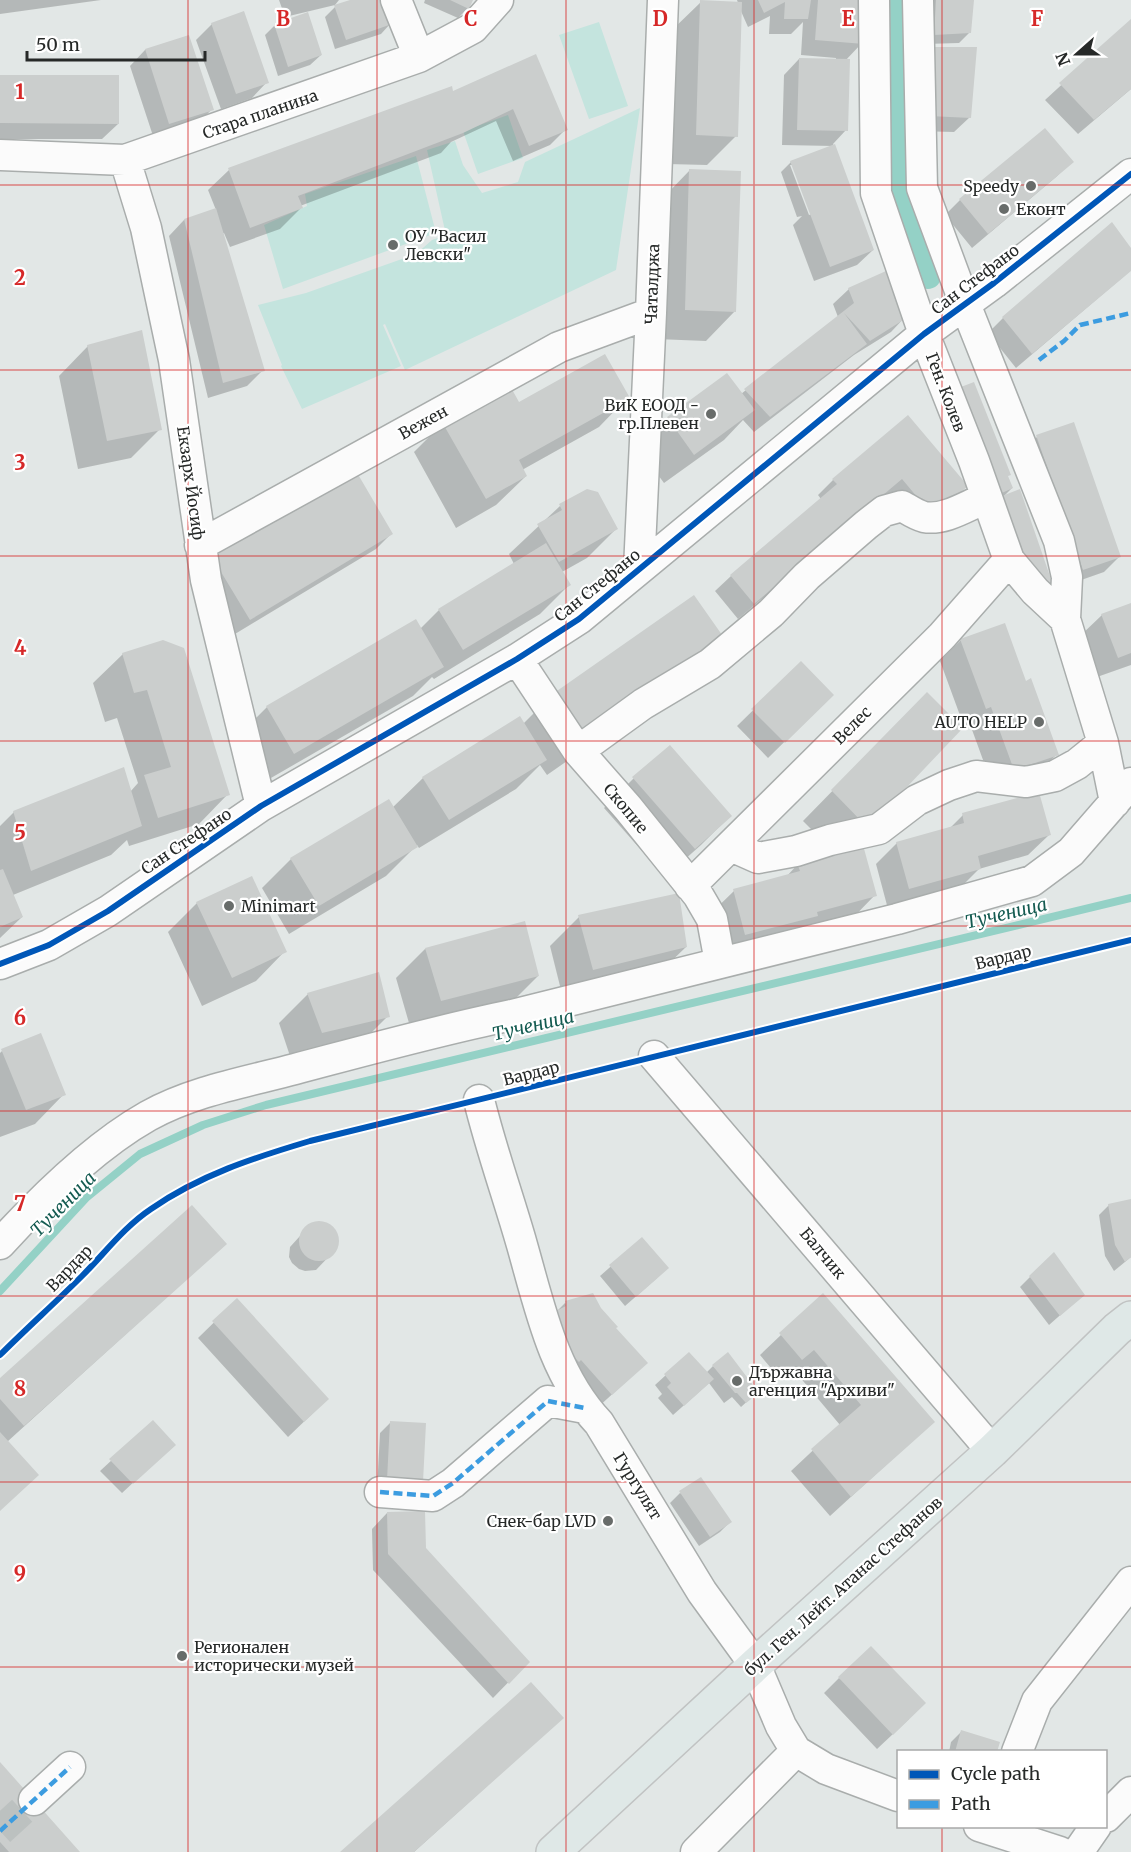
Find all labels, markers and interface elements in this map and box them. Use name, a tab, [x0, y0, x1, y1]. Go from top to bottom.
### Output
text: B	[276, 6, 290, 31]
text: C	[464, 6, 478, 31]
text: D	[652, 6, 668, 31]
text: E	[841, 6, 855, 31]
text: F	[1031, 6, 1044, 31]
scale bar	[27, 24, 206, 62]
north arrow	[1047, 24, 1107, 84]
text: 50 m	[36, 33, 80, 56]
text: N	[1051, 50, 1075, 69]
text: 1	[15, 79, 25, 104]
street label: Стара планина	[200, 85, 321, 143]
place label: Speedy	[963, 176, 1020, 196]
marker: Speedy	[1024, 179, 1038, 193]
place label: Еконт	[1016, 199, 1066, 219]
marker: Еконт	[997, 202, 1011, 216]
place label: ОУ "Васил Левски"	[405, 226, 487, 264]
marker: ОУ "Васил Левски"	[386, 238, 400, 252]
street label: Сан Стефано	[927, 240, 1023, 318]
street label: Чаталджа	[641, 243, 663, 325]
text: 2	[14, 265, 26, 290]
street label: Ген. Колев	[922, 349, 970, 435]
place label: ВиК ЕООД - гр.Плевен	[605, 395, 699, 433]
street label: Вежен	[395, 400, 451, 444]
marker: ВиК ЕООД - гр.Плевен	[704, 407, 718, 421]
street label: Екзарх Йосиф	[173, 425, 209, 542]
text: 3	[14, 450, 26, 475]
street label: Сан Стефано	[550, 544, 644, 626]
text: 4	[14, 635, 27, 660]
street label: Велес	[829, 702, 875, 748]
place label: AUTO HELP	[934, 712, 1027, 732]
marker: AUTO HELP	[1032, 715, 1046, 729]
street label: Скопие	[599, 779, 653, 837]
street label: Сан Стефано	[137, 803, 235, 879]
text: 5	[14, 820, 26, 845]
water label: Тученица	[963, 892, 1049, 934]
place label: Minimart	[241, 896, 316, 916]
marker: Minimart	[222, 899, 236, 913]
street label: Вардар	[973, 940, 1033, 974]
water label: Тученица	[490, 1004, 576, 1046]
text: 6	[14, 1005, 26, 1030]
street label: Вардар	[501, 1056, 561, 1090]
water label: Тученица	[25, 1166, 101, 1242]
text: 7	[14, 1191, 26, 1216]
street label: Балчик	[796, 1223, 850, 1283]
street label: Вардар	[42, 1240, 96, 1296]
place label: Държавна агенция "Архиви"	[749, 1362, 895, 1400]
marker: Държавна агенция "Архиви"	[730, 1374, 744, 1388]
text: 8	[14, 1376, 26, 1401]
street label: Гургулят	[609, 1449, 667, 1524]
street label: бул. Ген. Лейт. Атанас Стефанов	[740, 1492, 946, 1680]
place label: Снек-бар LVD	[487, 1511, 596, 1531]
marker: Снек-бар LVD	[601, 1514, 615, 1528]
text: 9	[14, 1561, 26, 1586]
place label: Регионален исторически музей	[194, 1637, 354, 1675]
marker: Регионален исторически музей	[175, 1649, 189, 1663]
legend	[897, 1750, 1107, 1828]
text: Cycle path	[951, 1762, 1041, 1785]
text: Path	[951, 1792, 991, 1815]

